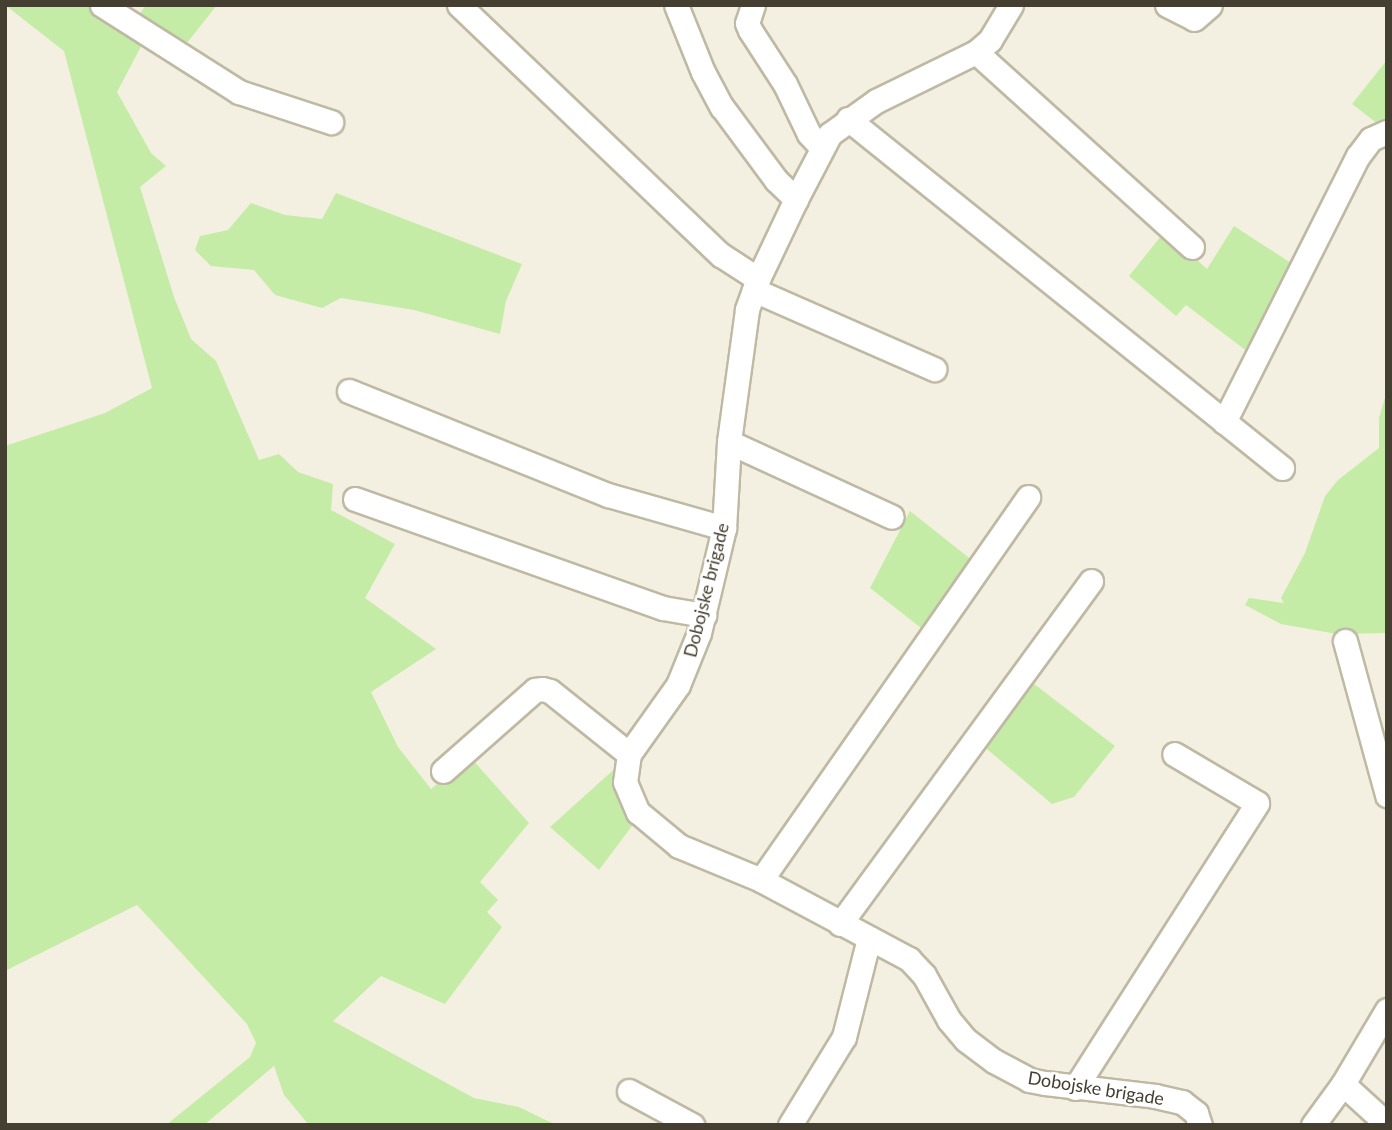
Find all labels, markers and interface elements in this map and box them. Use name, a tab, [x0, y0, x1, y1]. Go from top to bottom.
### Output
street label: Dobojske brigade	[679, 521, 733, 659]
street label: Dobojske brigade	[1026, 1067, 1166, 1109]

